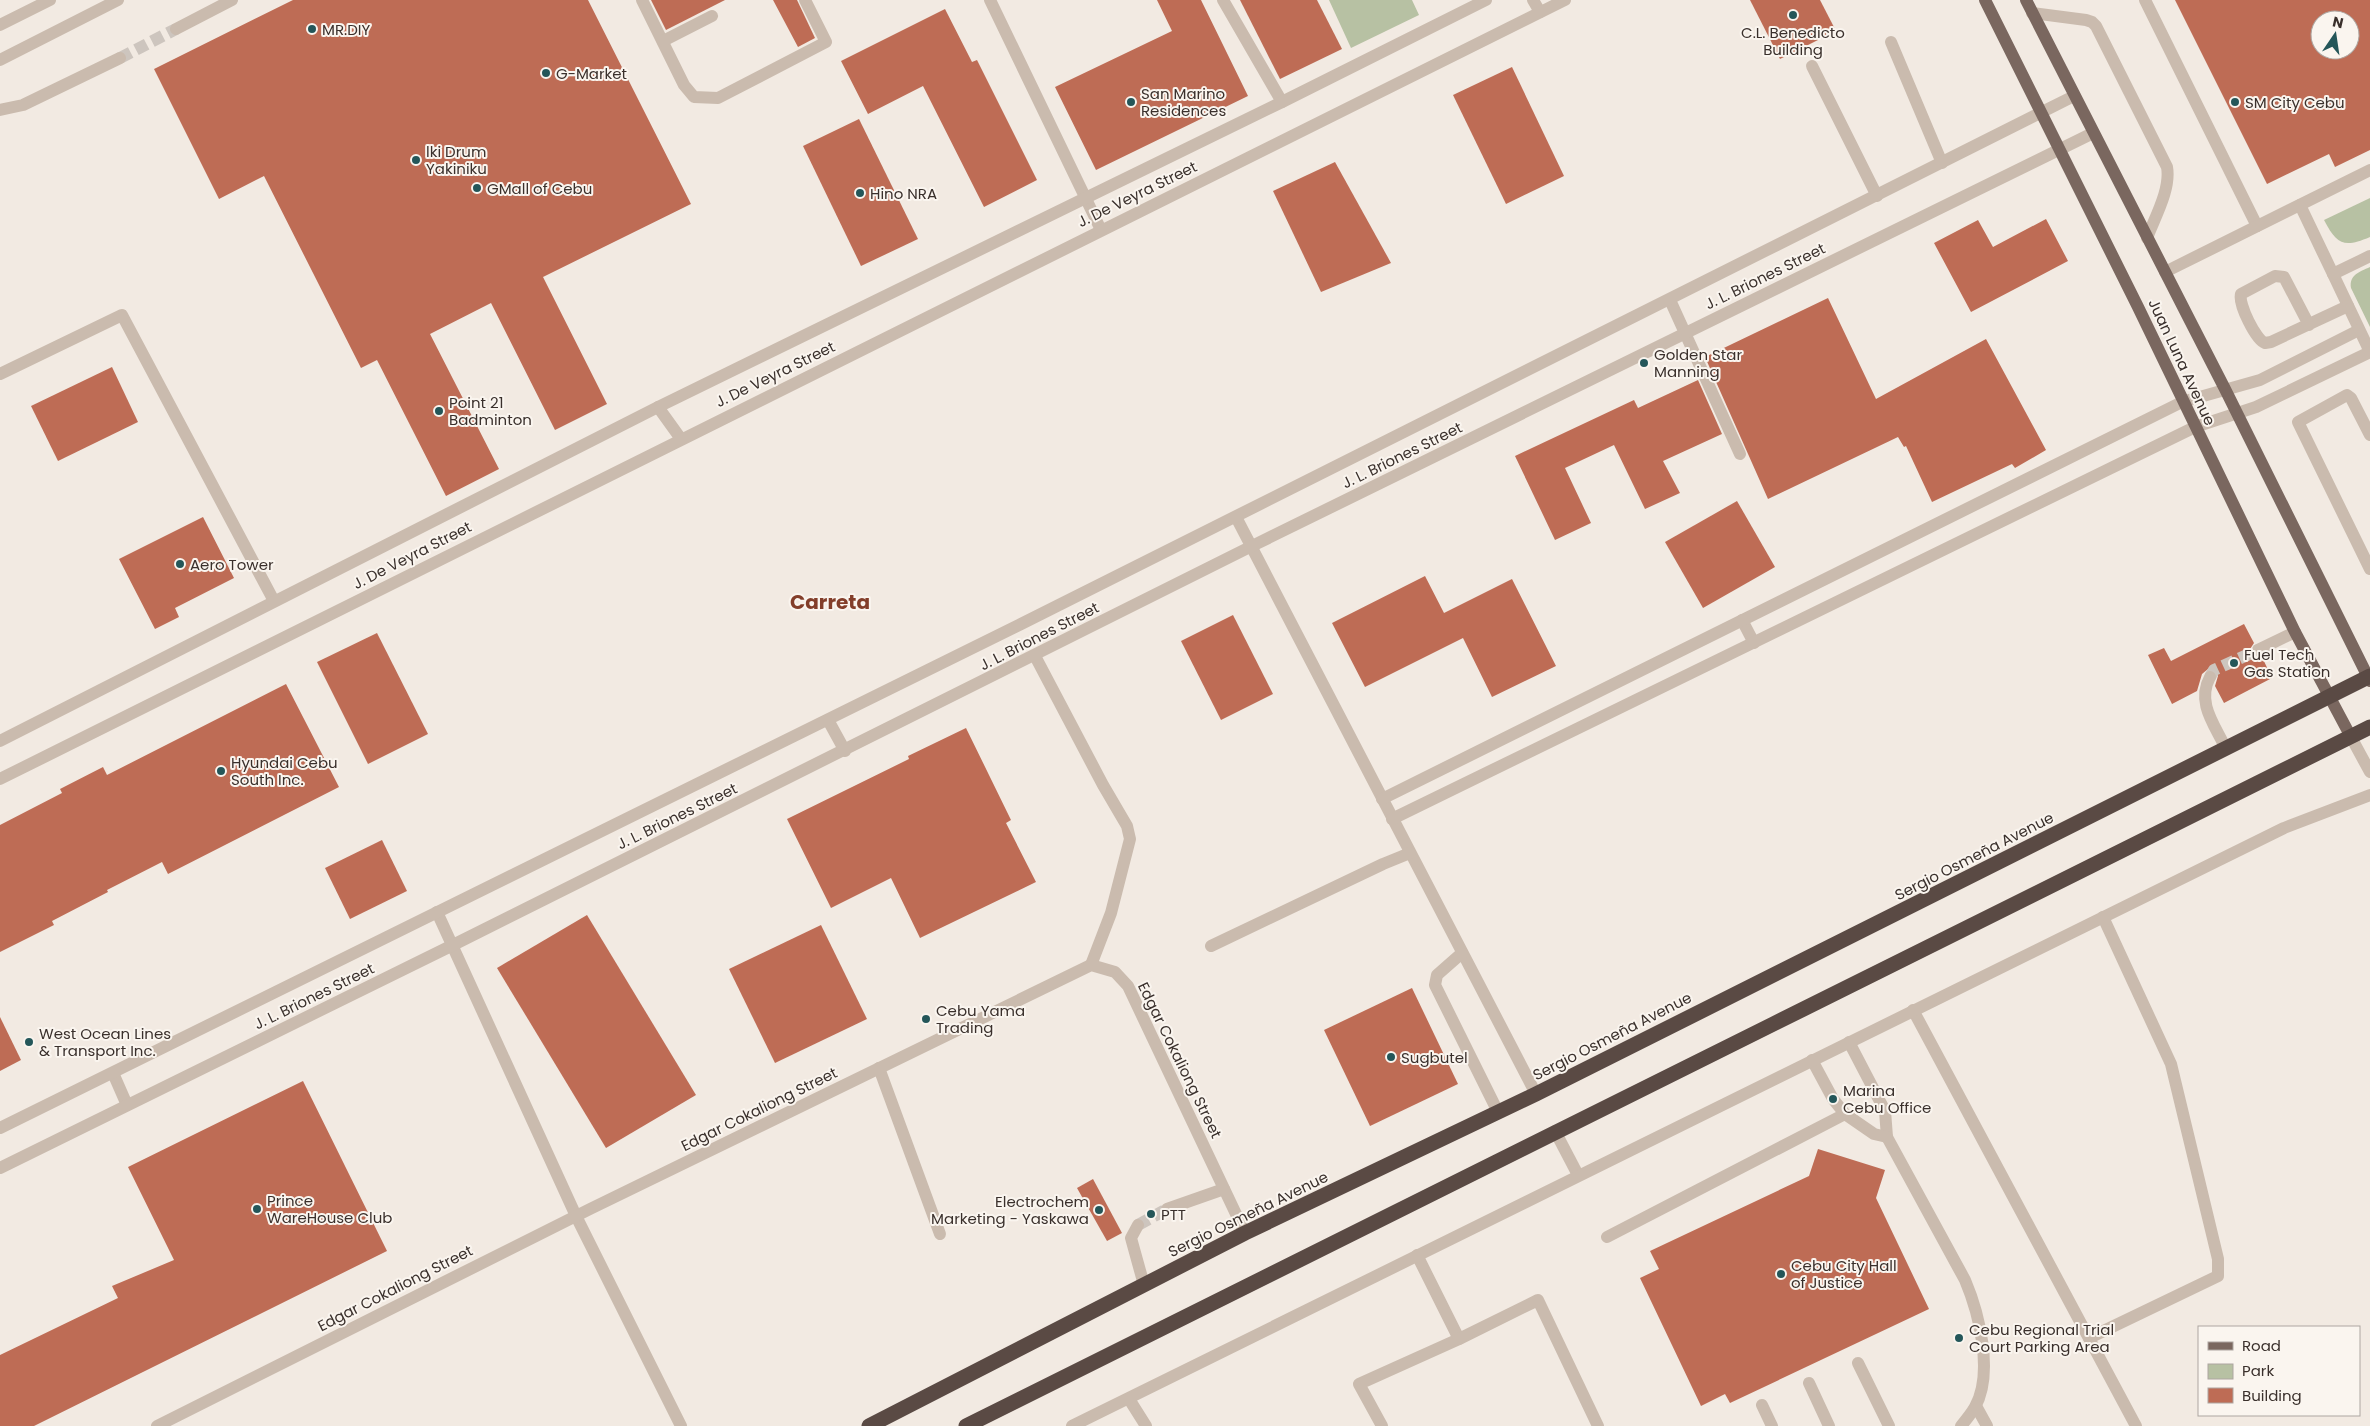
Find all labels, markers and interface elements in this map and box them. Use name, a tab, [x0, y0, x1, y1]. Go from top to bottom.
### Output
marker: C.L. Benedicto Building	[1787, 9, 1799, 21]
north arrow	[2310, 10, 2360, 60]
text: N	[2331, 11, 2345, 33]
place label: MR.DIY	[322, 19, 370, 40]
place label: C.L. Benedicto Building	[1741, 22, 1845, 60]
marker: MR.DIY	[306, 23, 318, 35]
place label: G-Market	[556, 63, 627, 84]
marker: G-Market	[540, 67, 552, 79]
place label: San Marino Residences	[1141, 83, 1226, 121]
place label: SM City Cebu	[2245, 92, 2345, 113]
marker: San Marino Residences	[1125, 96, 1137, 108]
marker: SM City Cebu	[2229, 96, 2241, 108]
place label: lki Drum Yakiniku	[426, 141, 487, 179]
marker: lki Drum Yakiniku	[410, 154, 422, 166]
street label: J. De Veyra Street	[1074, 156, 1200, 232]
place label: GMall of Cebu	[487, 178, 592, 199]
marker: GMall of Cebu	[471, 182, 483, 194]
place label: Hino NRA	[870, 183, 937, 204]
marker: Hino NRA	[854, 187, 866, 199]
street label: J. L. Briones Street	[1701, 238, 1829, 314]
street label: Juan Luna Avenue	[2143, 295, 2221, 429]
street label: J. De Veyra Street	[712, 336, 838, 412]
place label: Golden Star Manning	[1654, 344, 1742, 382]
marker: Golden Star Manning	[1638, 357, 1650, 369]
place label: Point 21 Badminton	[449, 392, 532, 430]
marker: Point 21 Badminton	[433, 405, 445, 417]
street label: J. L. Briones Street	[1338, 417, 1466, 493]
street label: J. De Veyra Street	[349, 516, 475, 594]
place label: Aero Tower	[190, 554, 274, 575]
marker: Aero Tower	[174, 558, 186, 570]
district label: Carreta	[790, 588, 870, 616]
street label: J. L. Briones Street	[976, 597, 1102, 675]
place label: Fuel Tech Gas Station	[2244, 644, 2330, 682]
marker: Fuel Tech Gas Station	[2228, 657, 2240, 669]
place label: Hyundai Cebu South Inc.	[231, 752, 338, 790]
marker: Hyundai Cebu South Inc.	[215, 765, 227, 777]
street label: J. L. Briones Street	[613, 778, 741, 854]
street label: Sergio Osmeña Avenue	[1891, 807, 2057, 905]
street label: J. L. Briones Street	[250, 958, 378, 1034]
street label: Edgar Cokaliong Street	[1133, 978, 1227, 1142]
street label: Sergio Osmeña Avenue	[1529, 987, 1695, 1085]
place label: Cebu Yama Trading	[936, 1000, 1025, 1038]
marker: Cebu Yama Trading	[920, 1013, 932, 1025]
place label: West Ocean Lines & Transport Inc.	[39, 1023, 171, 1061]
marker: West Ocean Lines & Transport Inc.	[23, 1036, 35, 1048]
place label: Sugbutel	[1401, 1047, 1468, 1068]
marker: Sugbutel	[1385, 1051, 1397, 1063]
street label: Edgar Cokaliong Street	[677, 1062, 841, 1156]
place label: Marina Cebu Office	[1843, 1080, 1931, 1118]
marker: Marina Cebu Office	[1827, 1093, 1839, 1105]
street label: Sergio Osmeña Avenue	[1164, 1166, 1332, 1262]
place label: Prince WareHouse Club	[267, 1190, 392, 1228]
place label: Electrochem Marketing - Yaskawa	[931, 1191, 1089, 1229]
marker: Prince WareHouse Club	[251, 1203, 263, 1215]
marker: Electrochem Marketing - Yaskawa	[1093, 1204, 1105, 1216]
place label: PTT	[1161, 1204, 1186, 1225]
marker: PTT	[1145, 1208, 1157, 1220]
street label: Edgar Cokaliong Street	[314, 1240, 476, 1336]
place label: Cebu City Hall of Justice	[1791, 1255, 1897, 1293]
marker: Cebu City Hall of Justice	[1775, 1268, 1787, 1280]
place label: Cebu Regional Trial Court Parking Area	[1969, 1319, 2114, 1357]
legend	[2198, 1326, 2360, 1416]
marker: Cebu Regional Trial Court Parking Area	[1953, 1332, 1965, 1344]
text: Road	[2242, 1335, 2281, 1356]
text: Park	[2242, 1360, 2274, 1381]
text: Building	[2242, 1385, 2302, 1406]

